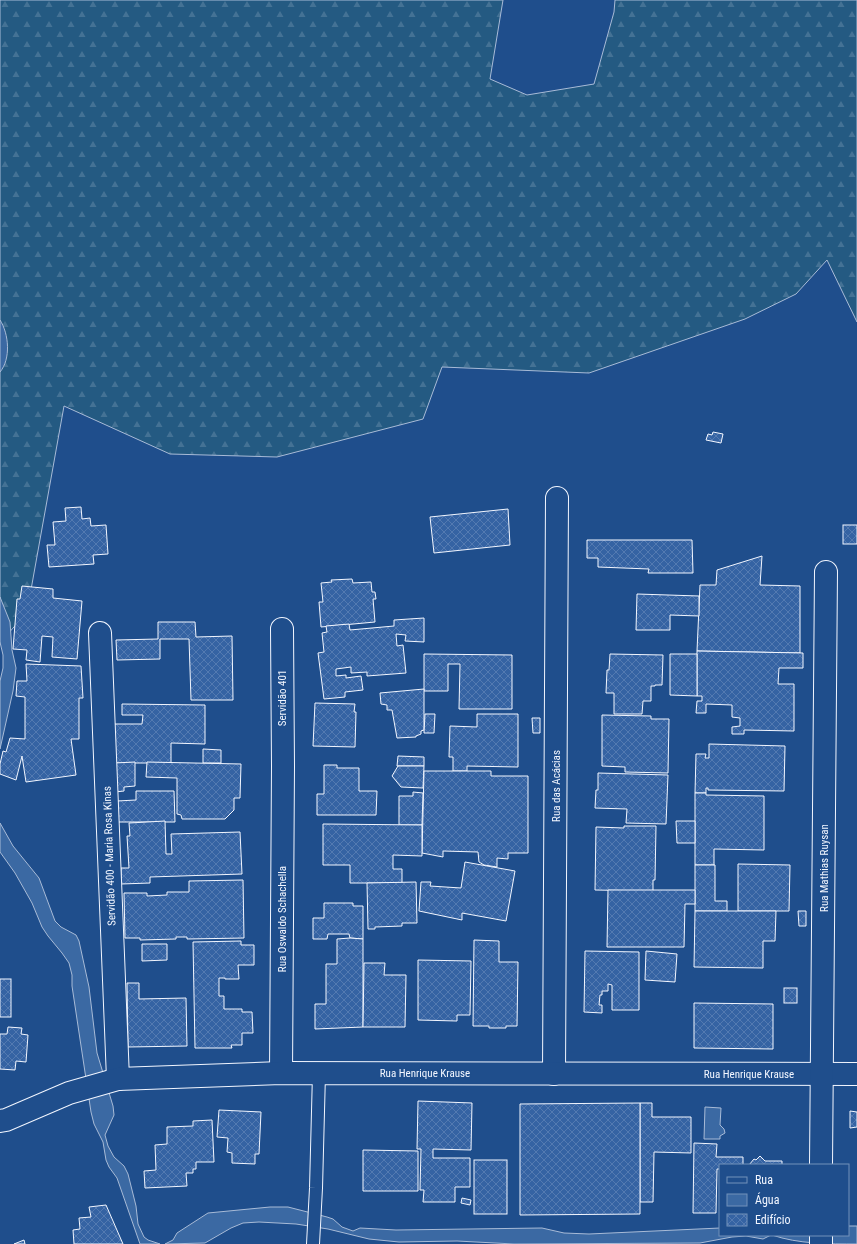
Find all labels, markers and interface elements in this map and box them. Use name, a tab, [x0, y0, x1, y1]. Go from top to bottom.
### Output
street label: Servidão 401	[276, 670, 289, 726]
street label: Rua das Acácias	[550, 750, 563, 822]
street label: Servidão 400 - Maria Rosa Kinas	[101, 786, 118, 926]
street label: Rua Mathias Ruysan	[818, 824, 831, 912]
street label: Rua Oswaldo Schachella	[276, 866, 289, 972]
street label: Rua Henrique Krause	[380, 1067, 470, 1080]
street label: Rua Henrique Krause	[704, 1068, 794, 1081]
legend	[719, 1164, 849, 1236]
text: Rua	[755, 1173, 773, 1187]
text: Água	[755, 1192, 780, 1207]
text: Edifício	[755, 1213, 791, 1227]

